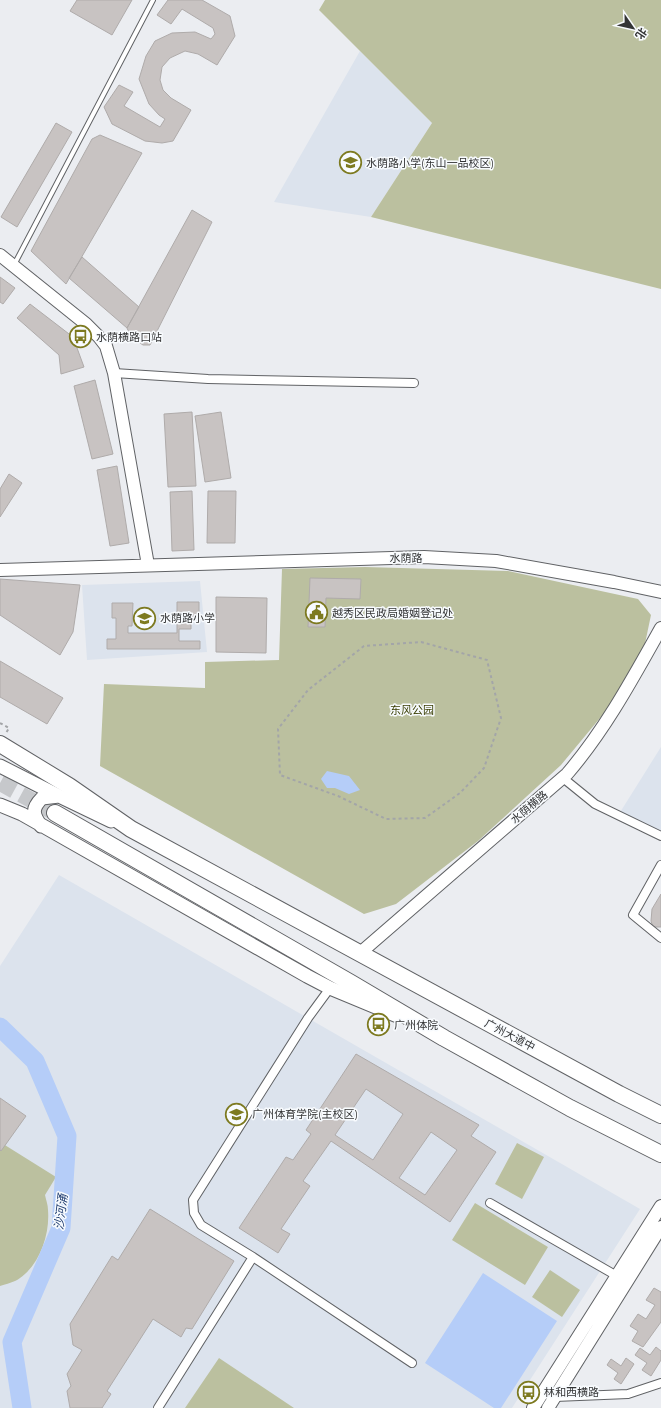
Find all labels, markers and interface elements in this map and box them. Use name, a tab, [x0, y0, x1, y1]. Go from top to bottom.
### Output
north arrow	[613, 8, 653, 48]
text: 北	[632, 25, 650, 42]
school or university icon: 水荫路小学(东山一品校区)	[338, 150, 364, 176]
place label: 水荫路小学(东山一品校区)	[366, 156, 494, 170]
bus stop icon: 水荫横路口站	[68, 324, 94, 350]
place label: 水荫横路口站	[96, 330, 162, 344]
street label: 水荫路	[390, 551, 423, 565]
public building icon: 越秀区民政局婚姻登记处	[304, 600, 330, 626]
school or university icon: 水荫路小学	[131, 605, 157, 631]
place label: 越秀区民政局婚姻登记处	[332, 606, 453, 620]
place label: 水荫路小学	[160, 611, 215, 625]
park label: 东风公园	[390, 703, 434, 717]
street label: 水荫横路	[508, 787, 550, 827]
bus stop icon: 广州体院	[365, 1012, 391, 1038]
street label: 广州大道中	[482, 1016, 538, 1054]
place label: 广州体院	[394, 1018, 438, 1032]
school or university icon: 广州体育学院(主校区)	[224, 1101, 250, 1127]
place label: 广州体育学院(主校区)	[252, 1107, 358, 1121]
water label: 沙河涌	[51, 1191, 70, 1231]
bus stop icon: 林和西横路	[516, 1379, 542, 1405]
place label: 林和西横路	[544, 1385, 599, 1399]

